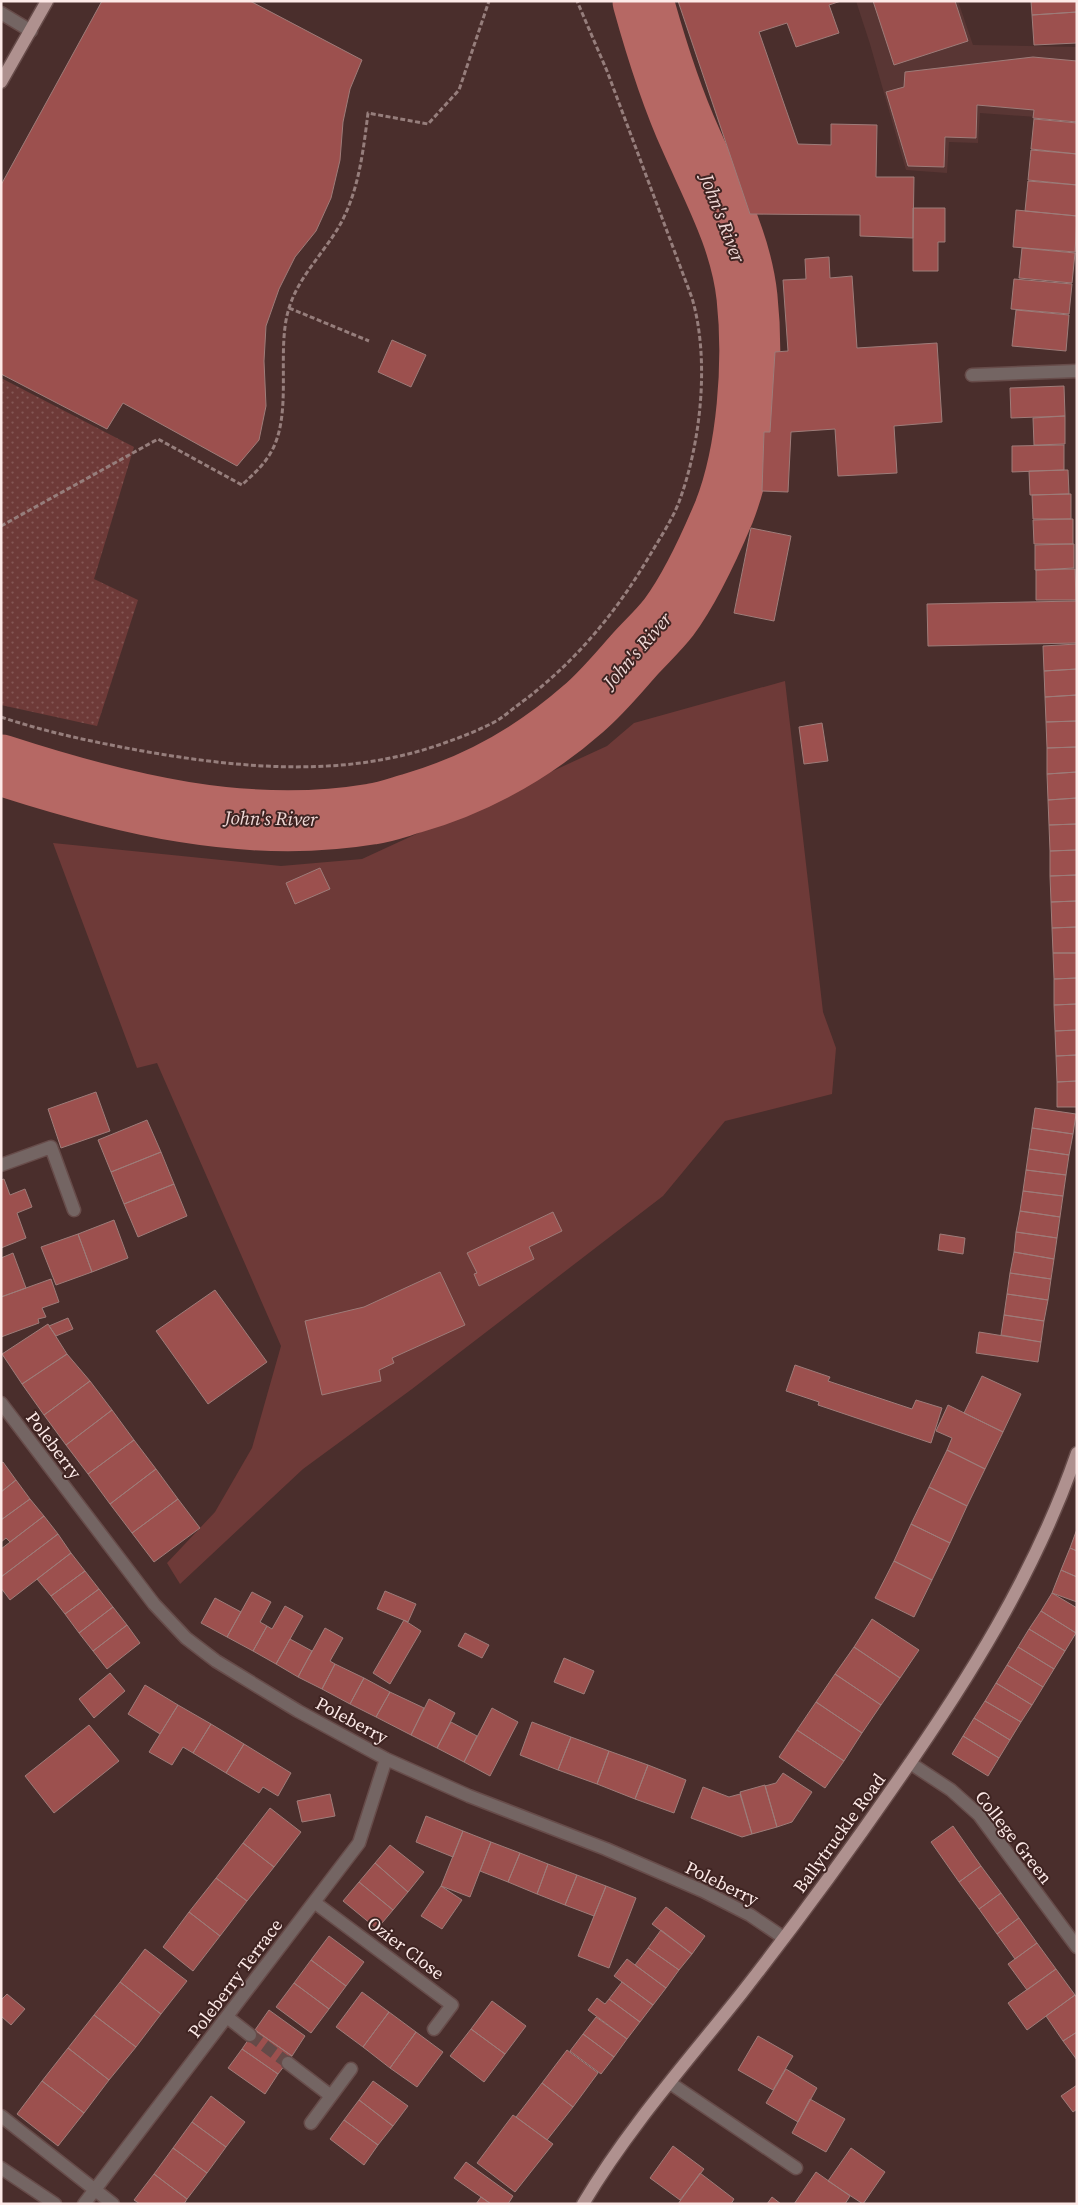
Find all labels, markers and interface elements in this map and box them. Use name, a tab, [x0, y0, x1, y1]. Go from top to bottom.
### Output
water label: John's River	[693, 167, 752, 267]
water label: John's River	[595, 605, 678, 696]
water label: John's River	[221, 804, 319, 832]
street label: Poleberry	[20, 1406, 88, 1484]
street label: Poleberry	[311, 1691, 393, 1750]
street label: Ballytruckle Road	[787, 1768, 891, 1898]
street label: College Green	[970, 1785, 1059, 1889]
street label: Poleberry	[681, 1855, 763, 1912]
street label: Ozier Close	[362, 1911, 450, 1985]
street label: Poleberry Terrace	[182, 1913, 288, 2043]

